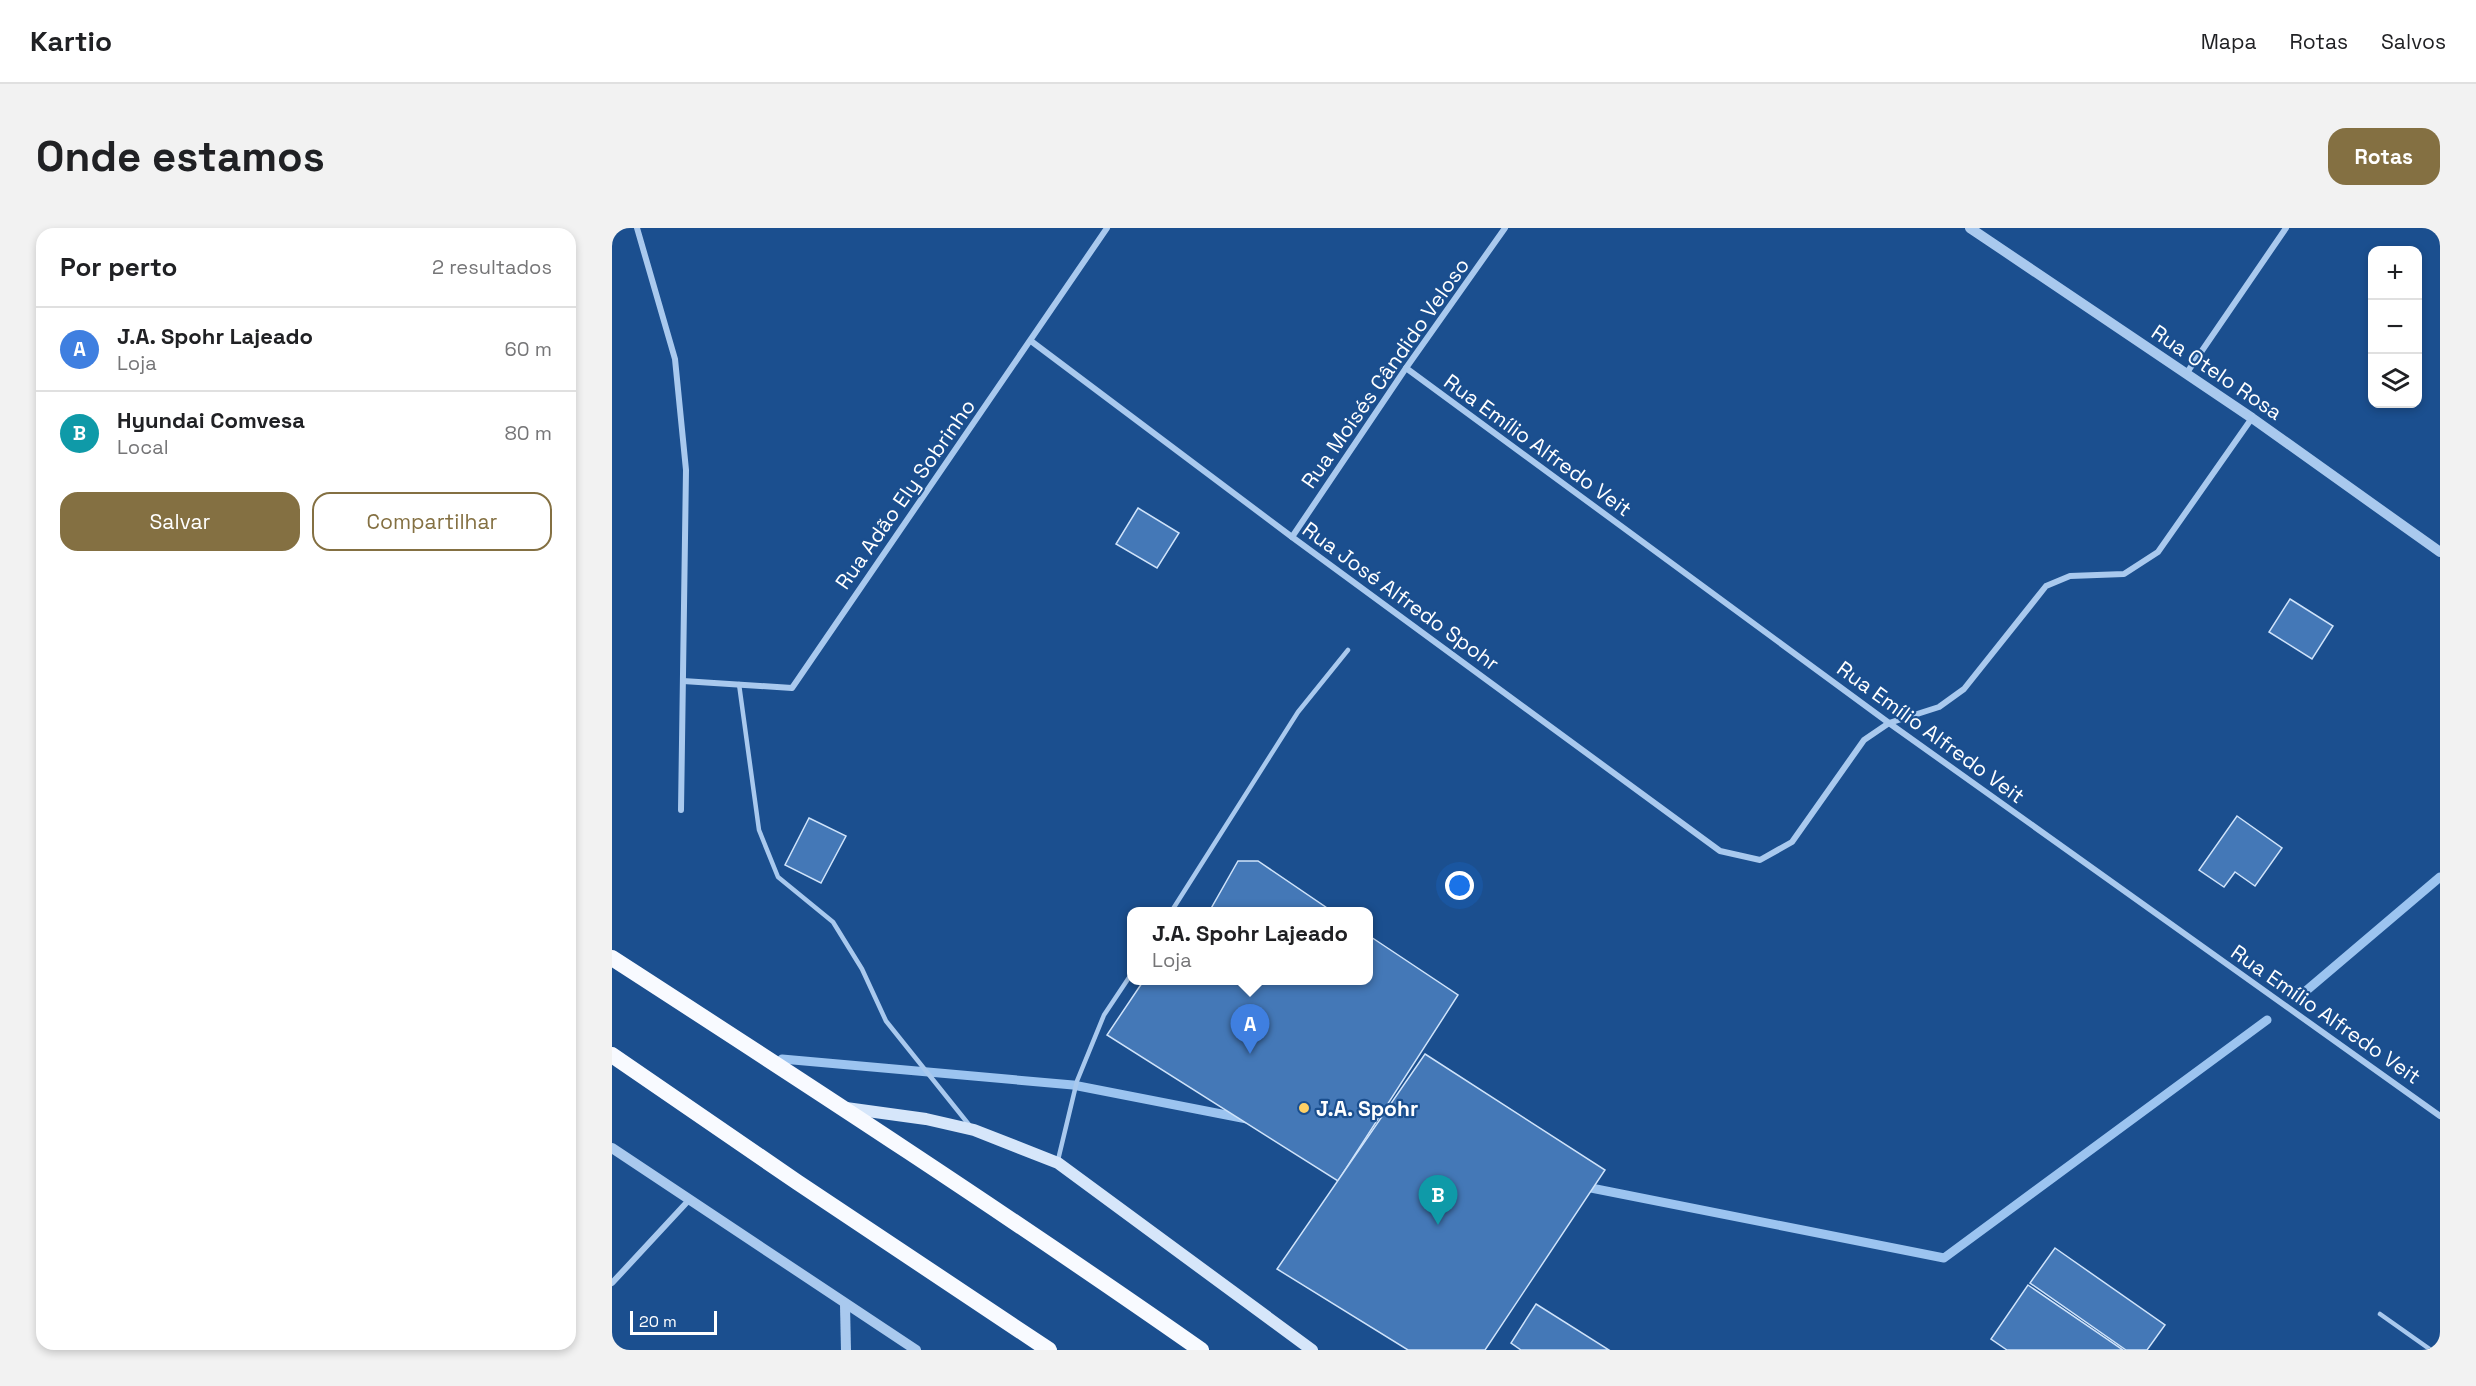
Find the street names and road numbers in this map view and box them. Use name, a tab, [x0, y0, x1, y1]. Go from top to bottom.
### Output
street label: Rua Moisés Cândido Veloso	[1295, 252, 1475, 494]
street label: Rua Otelo Rosa	[2146, 318, 2288, 426]
street label: Rua Emílio Alfredo Veit	[1439, 368, 1637, 522]
street label: Rua Adão Ely Sobrinho	[829, 393, 981, 595]
street label: Rua José Alfredo Spohr	[1297, 515, 1505, 677]
street label: Rua Emílio Alfredo Veit	[1832, 655, 2030, 809]
street label: Rua Emílio Alfredo Veit	[2226, 938, 2426, 1090]

